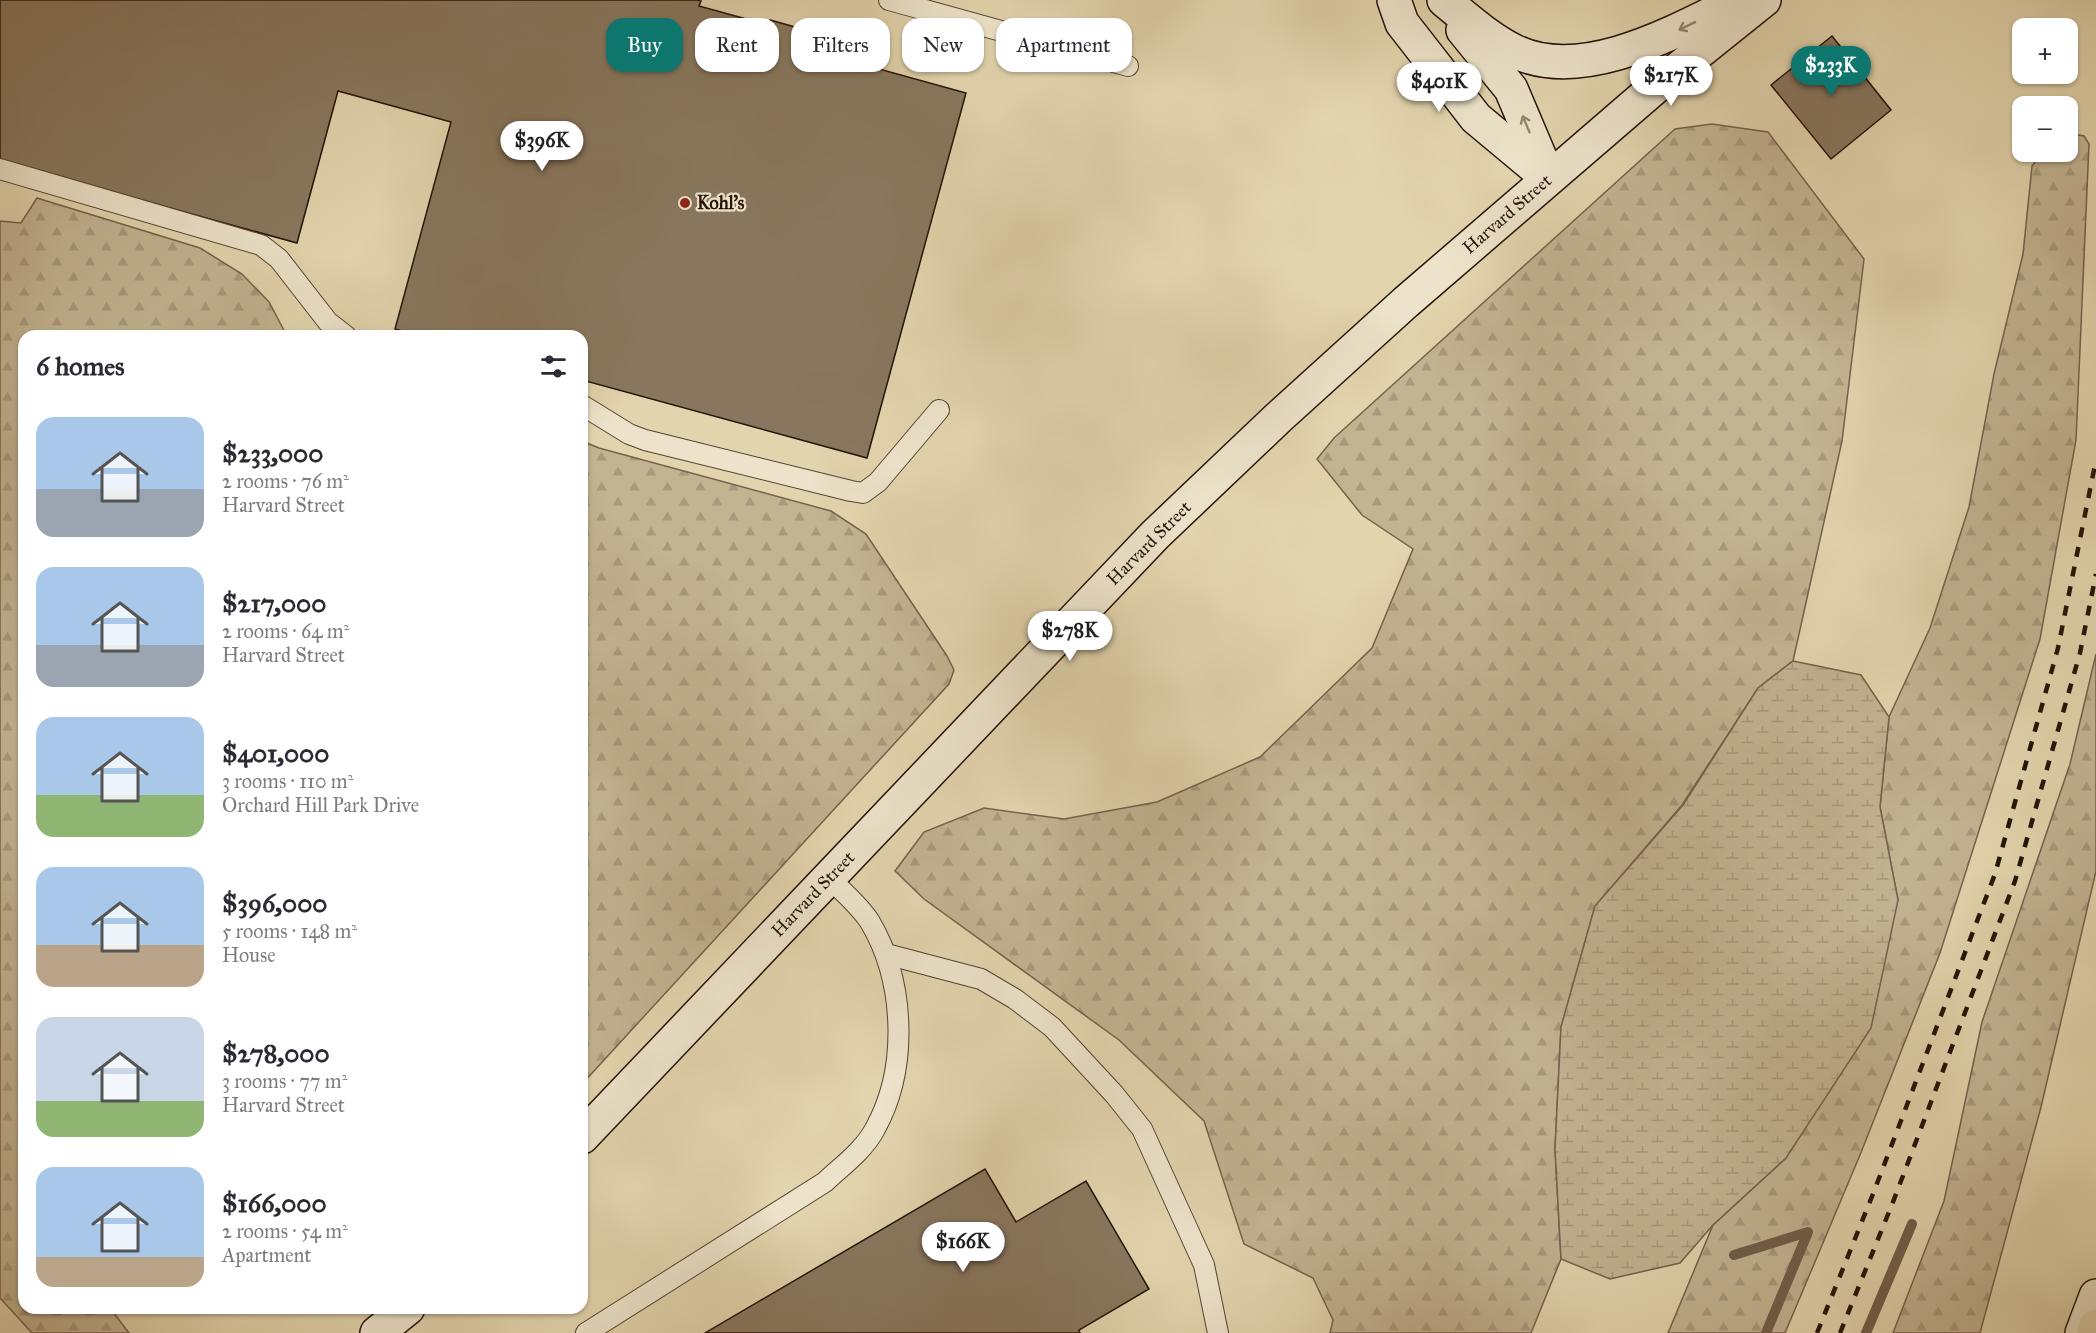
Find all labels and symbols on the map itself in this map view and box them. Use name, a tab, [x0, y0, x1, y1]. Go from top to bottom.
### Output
one-way arrow	[1678, 20, 1696, 32]
pin: $233K	[1789, 46, 1873, 97]
pin: $217K	[1629, 56, 1713, 107]
pin: $401K	[1397, 62, 1481, 113]
one-way arrow	[1520, 115, 1531, 134]
pin: $396K	[500, 121, 584, 172]
street label: Harvard Street	[1458, 169, 1556, 259]
place label: Kohl's	[697, 192, 745, 214]
marker: Kohl's	[678, 196, 692, 210]
street label: Harvard Street	[1102, 496, 1196, 590]
pin: $278K	[1028, 611, 1112, 662]
street label: Harvard Street	[767, 846, 860, 941]
pin: $166K	[921, 1222, 1005, 1273]

